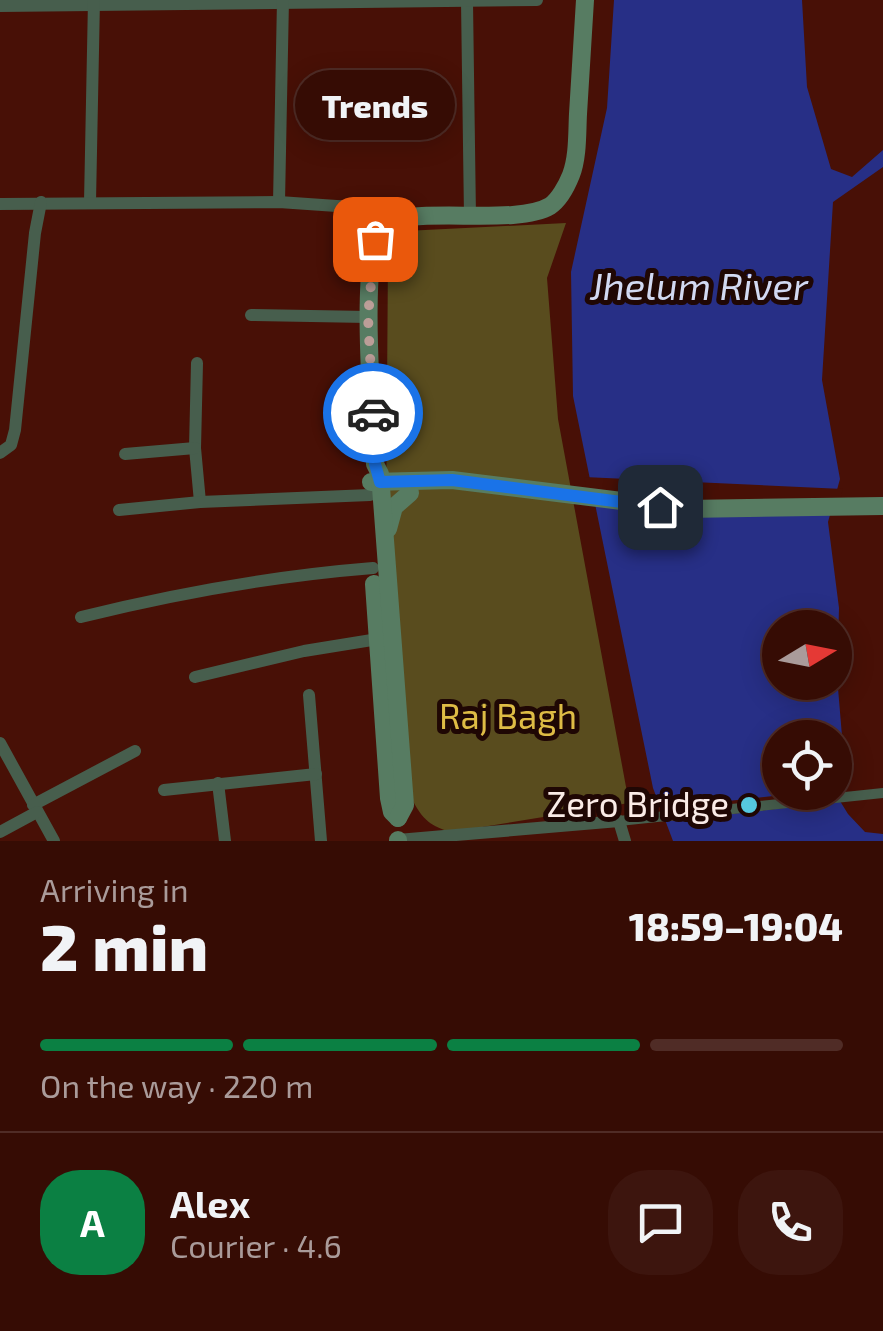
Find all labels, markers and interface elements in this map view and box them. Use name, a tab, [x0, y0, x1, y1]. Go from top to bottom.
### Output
callout: Trends	[295, 69, 455, 139]
text: Trends	[322, 86, 428, 124]
pin	[333, 197, 418, 282]
icon: bag	[348, 212, 403, 267]
water label: Jhelum River	[589, 262, 809, 308]
courier	[323, 363, 423, 463]
icon: car	[346, 386, 401, 441]
pin	[618, 465, 703, 550]
icon: home	[633, 480, 688, 535]
north arrow	[762, 610, 852, 700]
map controls	[762, 610, 852, 810]
park label: Raj Bagh	[439, 694, 577, 736]
button: locate	[762, 720, 852, 810]
place label: Zero Bridge	[546, 782, 729, 824]
marker: Zero Bridge	[738, 794, 760, 816]
text: Arriving in	[40, 870, 189, 908]
text: 18:59–19:04	[629, 903, 843, 949]
text: 2 min	[40, 906, 208, 984]
text: On the way · 220 m	[40, 1066, 313, 1104]
button: chat	[608, 1170, 713, 1275]
button: phone	[738, 1170, 843, 1275]
text: Alex	[170, 1180, 250, 1226]
text: A	[80, 1199, 105, 1245]
text: Courier · 4.6	[170, 1226, 342, 1264]

